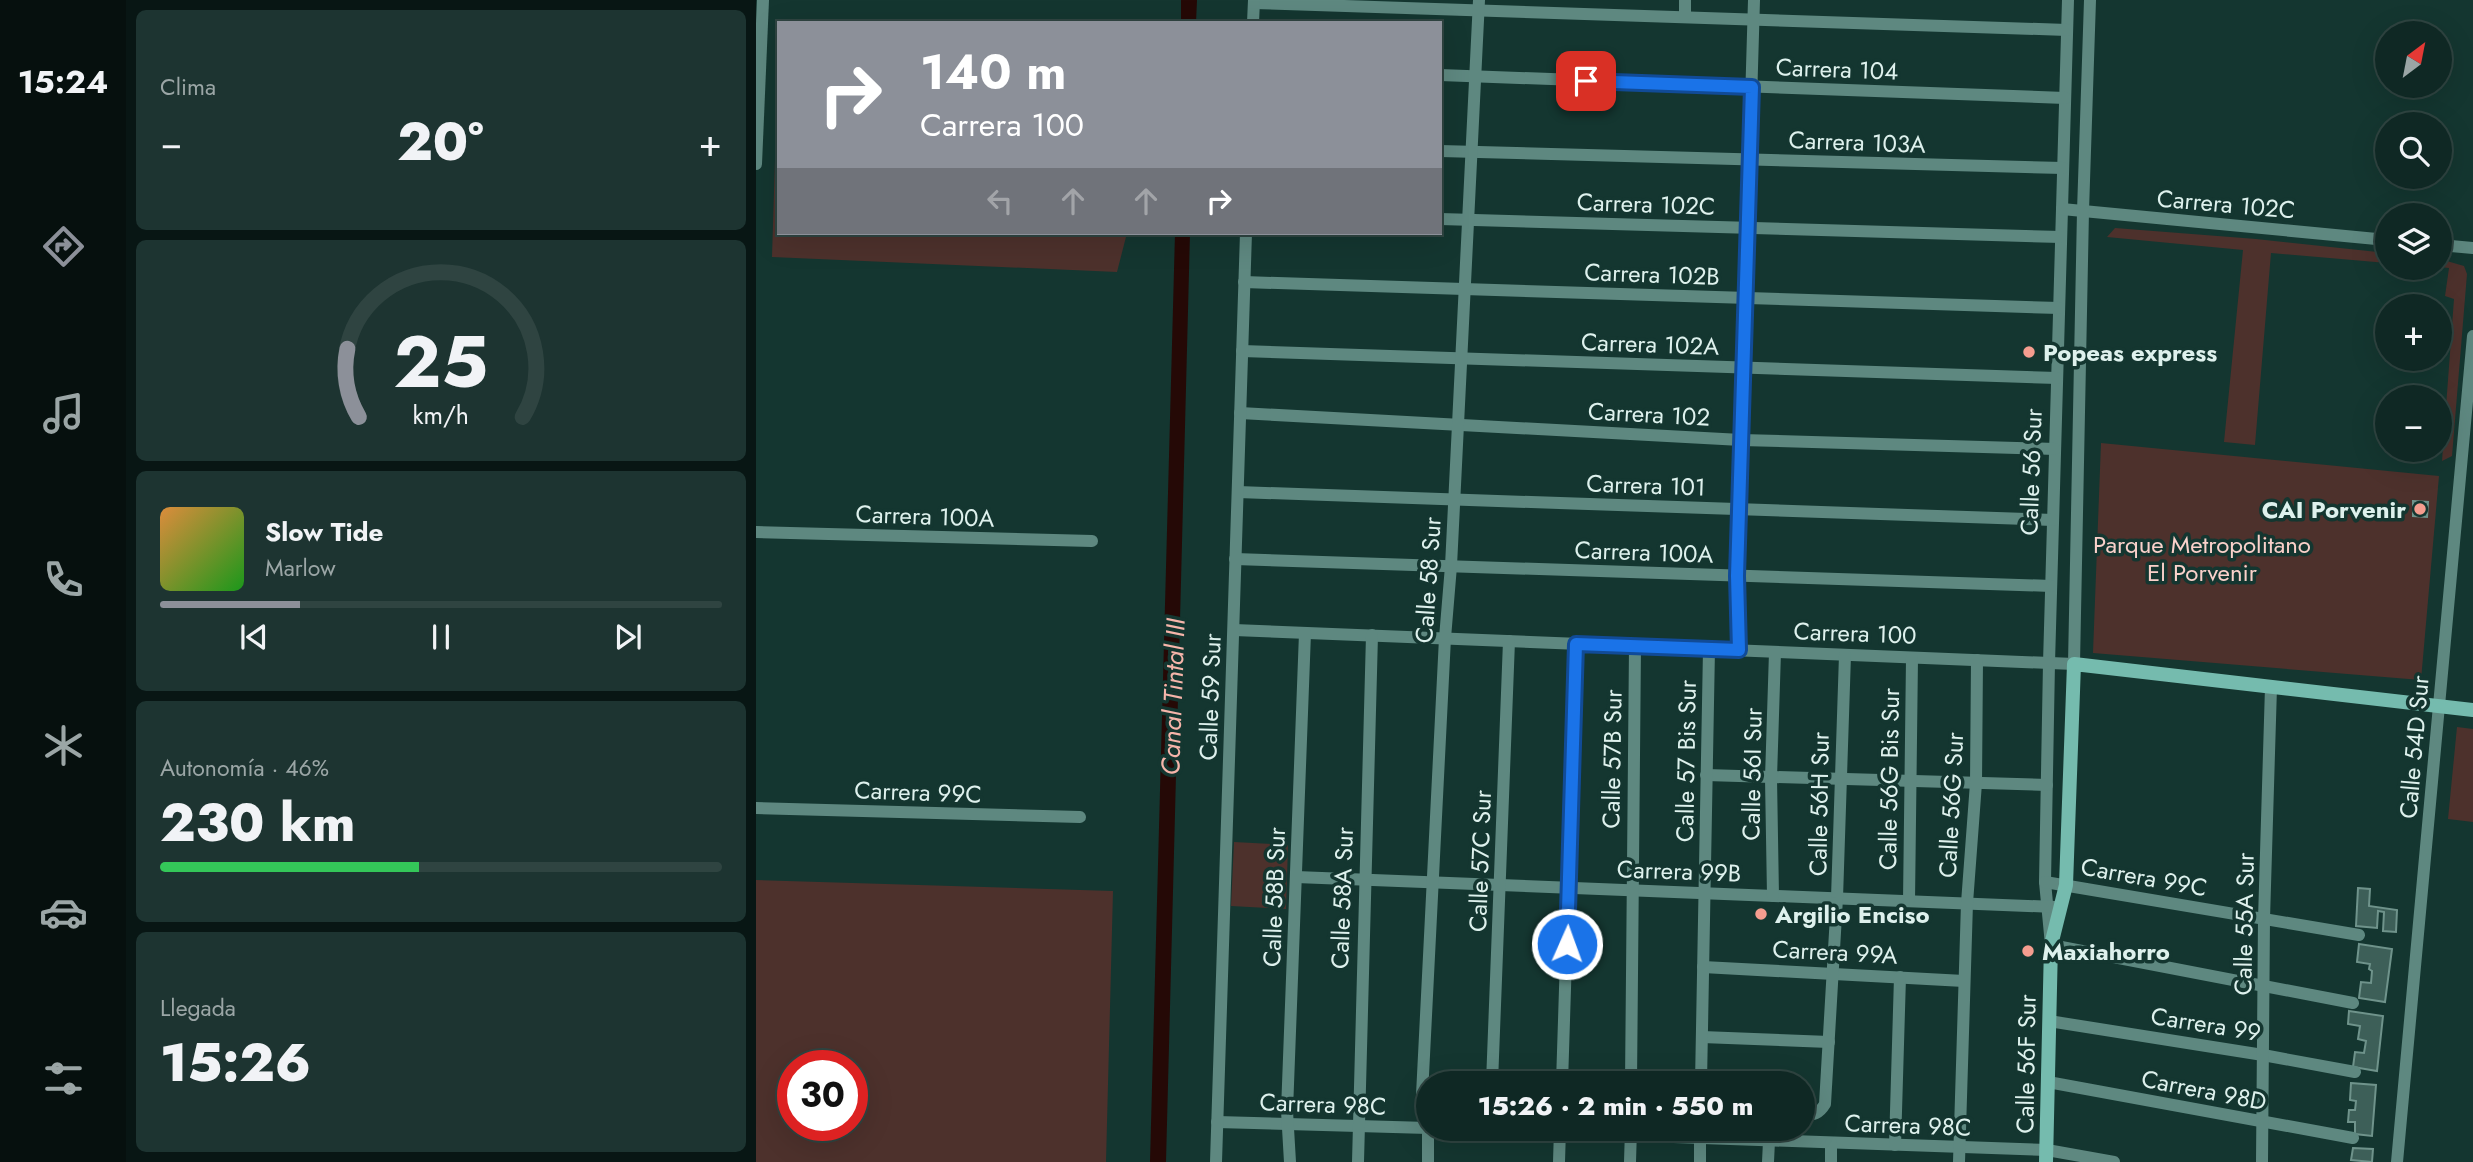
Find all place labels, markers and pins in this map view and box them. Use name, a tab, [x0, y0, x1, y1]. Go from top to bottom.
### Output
pin	[1556, 51, 1616, 111]
place label: Popeas express	[2043, 335, 2217, 370]
marker: Popeas express	[2021, 344, 2037, 360]
place label: CAI Porvenir	[2262, 492, 2406, 527]
marker: CAI Porvenir	[2412, 501, 2428, 517]
place label: Argilio Enciso	[1774, 897, 1930, 932]
marker: Argilio Enciso	[1753, 906, 1769, 922]
place label: Maxiahorro	[2042, 934, 2170, 969]
marker: Maxiahorro	[2020, 943, 2036, 959]

